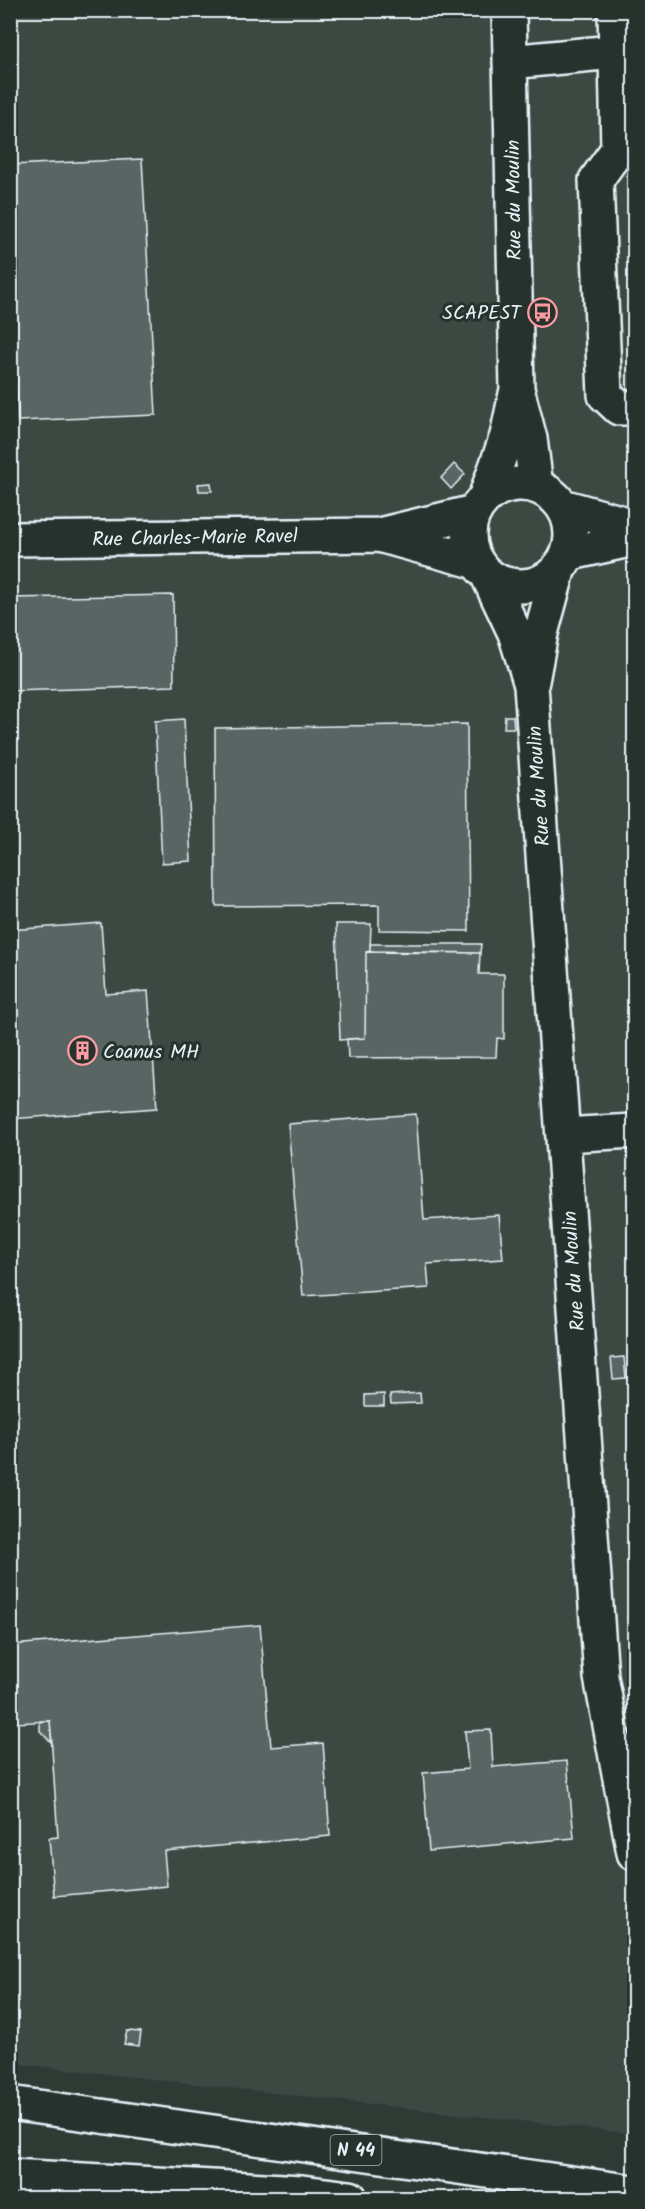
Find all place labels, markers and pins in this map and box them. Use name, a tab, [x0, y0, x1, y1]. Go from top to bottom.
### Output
bus stop icon: SCAPEST	[526, 296, 558, 328]
place label: SCAPEST	[442, 298, 523, 330]
building icon: Coanus MH	[66, 1035, 98, 1067]
place label: Coanus MH	[103, 1037, 199, 1069]

